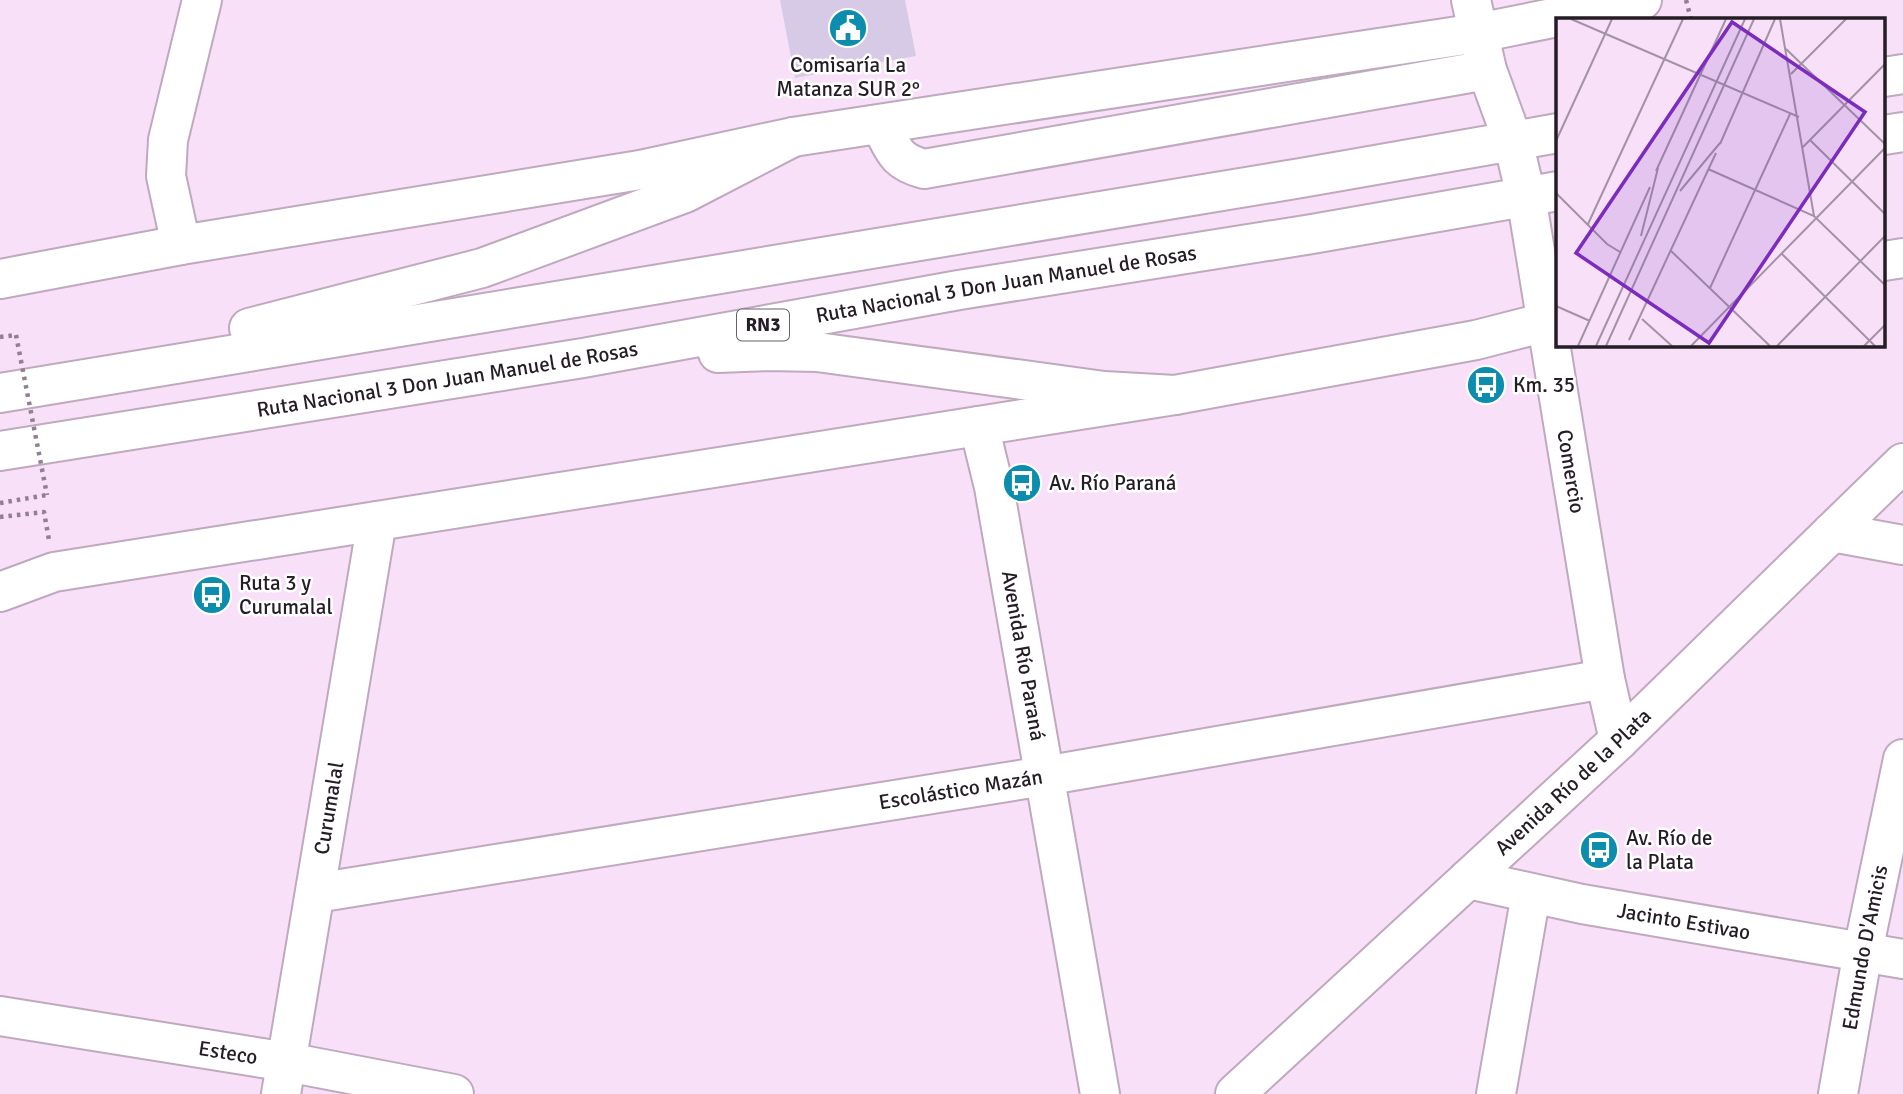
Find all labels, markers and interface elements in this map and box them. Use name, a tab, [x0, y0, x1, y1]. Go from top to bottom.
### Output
public building icon: Comisaría La Matanza SUR 2°	[827, 7, 869, 49]
inset map	[1556, 18, 1885, 346]
place label: Comisaría La Matanza SUR 2°	[776, 52, 920, 102]
street label: Ruta Nacional 3 Don Juan Manuel de Rosas	[814, 240, 1198, 329]
road number: RN3	[737, 310, 789, 340]
street label: Ruta Nacional 3 Don Juan Manuel de Rosas	[255, 335, 640, 423]
bus stop icon: Km. 35	[1465, 364, 1507, 406]
place label: Km. 35	[1513, 372, 1575, 398]
street label: Comercio	[1551, 427, 1591, 515]
bus stop icon: Av. Río Paraná	[1001, 462, 1043, 504]
place label: Av. Río Paraná	[1049, 470, 1176, 496]
street label: Avenida Río Paraná	[996, 569, 1051, 743]
place label: Ruta 3 y Curumalal	[239, 570, 333, 620]
bus stop icon: Ruta 3 y Curumalal	[191, 574, 233, 616]
street label: Avenida Río de la Plata	[1489, 703, 1657, 861]
street label: Curumalal	[308, 760, 349, 856]
street label: Escolástico Mazán	[877, 763, 1044, 815]
place label: Av. Río de la Plata	[1626, 825, 1713, 875]
bus stop icon: Av. Río de la Plata	[1578, 829, 1620, 871]
street label: Edmundo D'Amicis	[1836, 863, 1894, 1032]
street label: Jacinto Estivao	[1615, 897, 1752, 946]
street label: Esteco	[197, 1035, 260, 1070]

